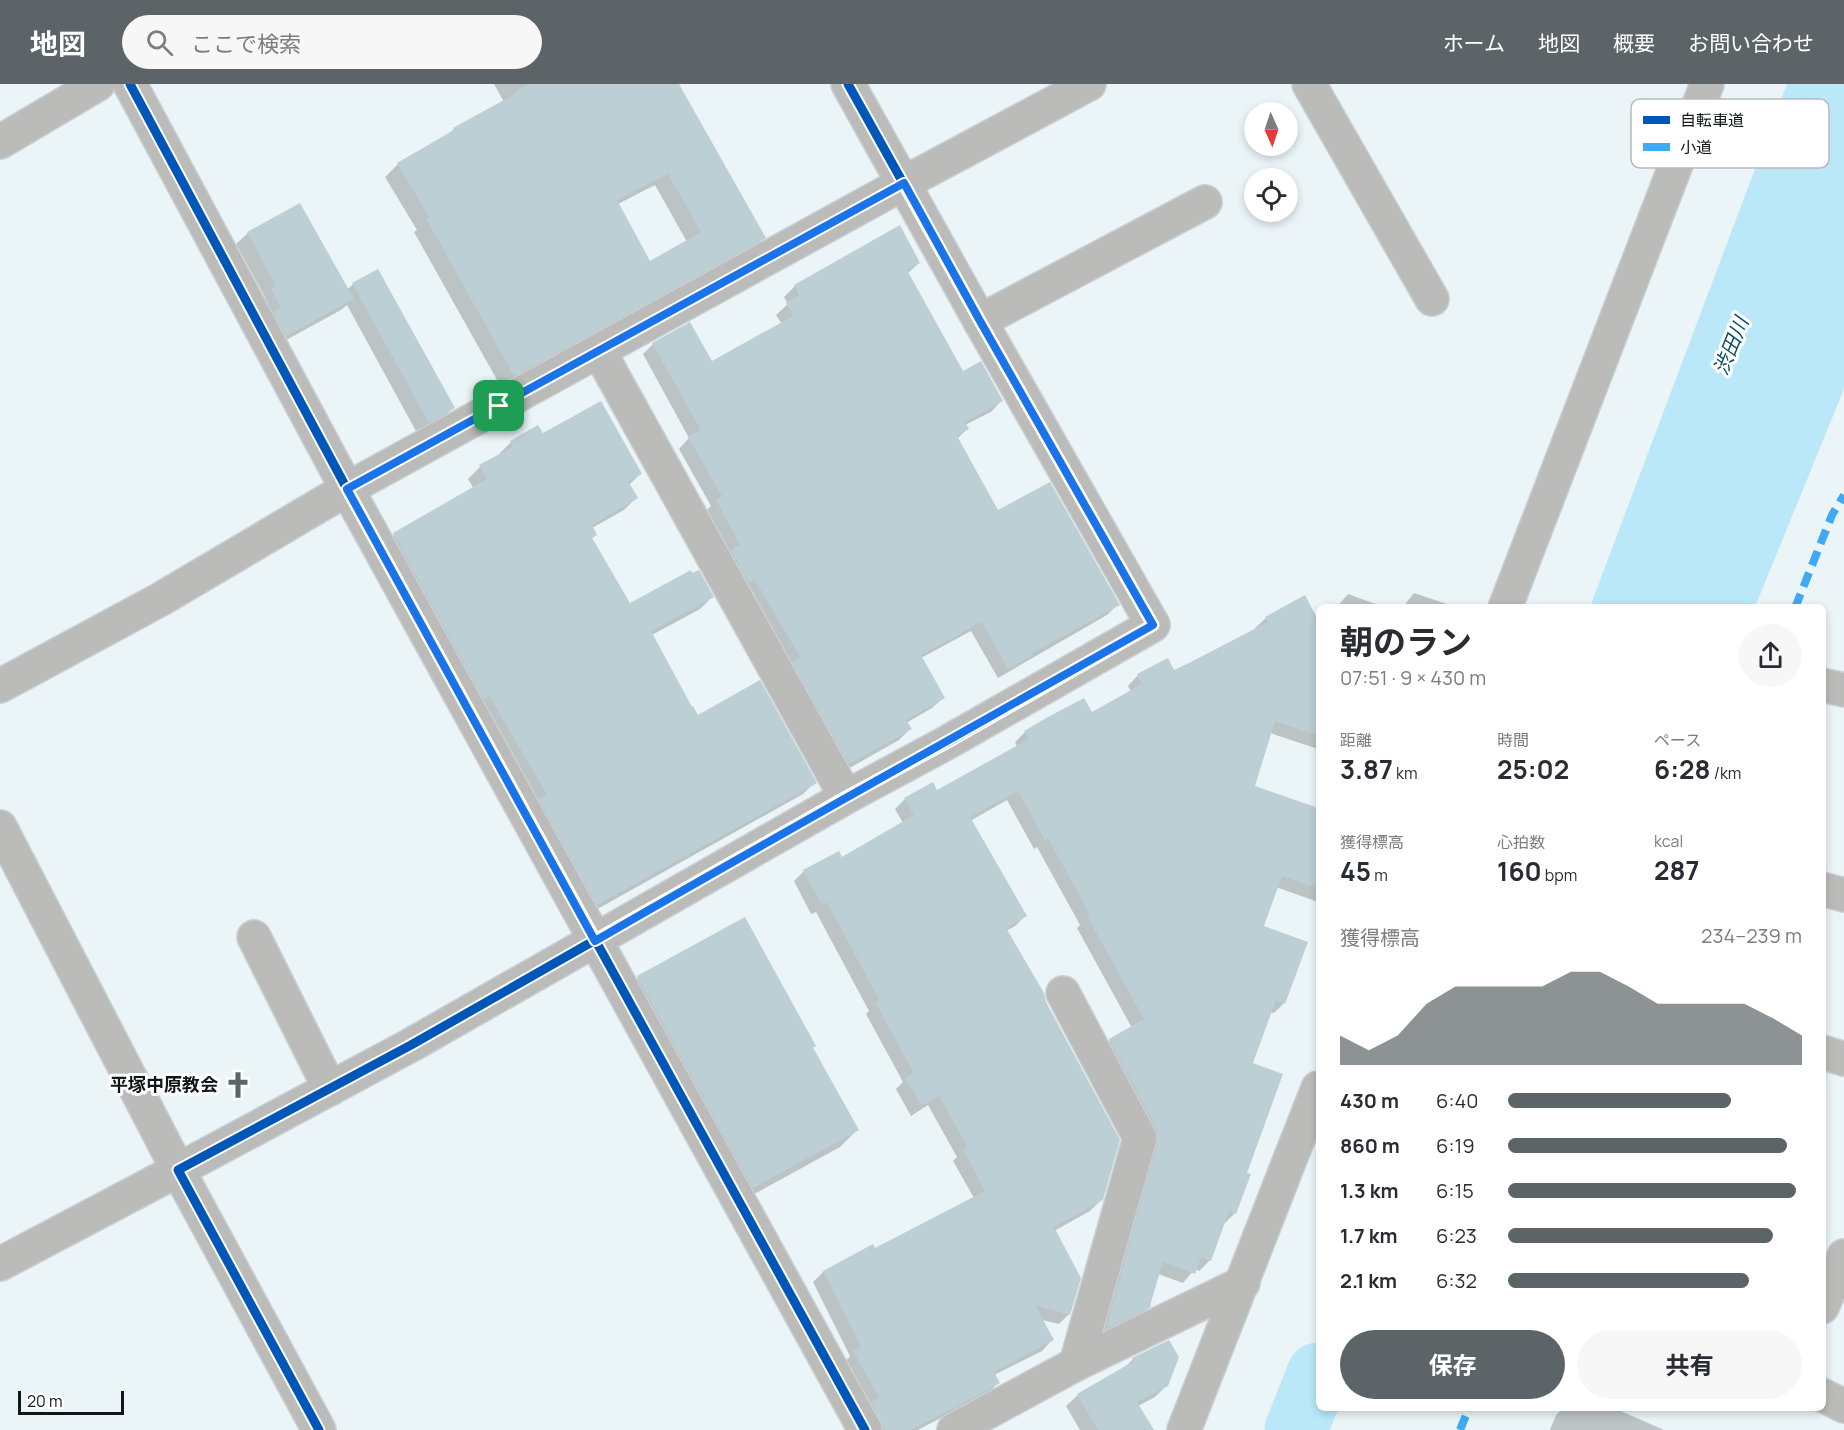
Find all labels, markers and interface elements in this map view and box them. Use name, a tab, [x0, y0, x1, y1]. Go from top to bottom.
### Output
search box	[122, 15, 542, 69]
text: 地図	[30, 24, 86, 62]
icon: search	[143, 26, 176, 59]
text: ここで検索	[191, 29, 301, 59]
text: ホーム	[1443, 29, 1505, 57]
text: 地図	[1538, 29, 1580, 57]
text: 概要	[1613, 29, 1655, 57]
text: お問い合わせ	[1688, 29, 1814, 57]
legend	[1631, 99, 1829, 168]
north arrow	[1244, 102, 1298, 156]
map controls	[1244, 102, 1298, 222]
text: 自転車道	[1680, 109, 1744, 131]
text: 小道	[1680, 136, 1712, 158]
button: locate	[1244, 168, 1298, 222]
water label: 渋田川	[1707, 311, 1755, 379]
pin	[473, 380, 524, 431]
icon: arrive	[482, 389, 515, 422]
text: 朝のラン	[1340, 619, 1472, 664]
button: share	[1739, 624, 1802, 687]
text: 07:51 · 9 × 430 m	[1340, 664, 1486, 691]
text: 距離	[1340, 729, 1372, 751]
text: 時間	[1497, 729, 1529, 751]
text: ペース	[1654, 729, 1701, 751]
text: 3.87	[1340, 751, 1393, 787]
text: 25:02	[1497, 751, 1569, 787]
text: 6:28	[1654, 751, 1710, 787]
text: km	[1393, 762, 1418, 784]
text: /km	[1710, 762, 1741, 784]
text: kcal	[1654, 830, 1683, 852]
text: 獲得標高	[1340, 831, 1404, 853]
text: 心拍数	[1497, 831, 1545, 853]
text: 287	[1654, 852, 1699, 888]
text: 45	[1340, 853, 1371, 889]
text: 160	[1497, 853, 1542, 889]
text: m	[1371, 864, 1388, 886]
text: bpm	[1542, 864, 1577, 886]
text: 234–239 m	[1701, 922, 1802, 949]
text: 獲得標高	[1340, 924, 1420, 951]
church icon: 平塚中原教会	[223, 1070, 253, 1100]
place label: 平塚中原教会	[110, 1072, 218, 1096]
text: 430 m	[1340, 1087, 1399, 1114]
text: 6:40	[1436, 1087, 1478, 1114]
text: 860 m	[1340, 1132, 1400, 1159]
text: 6:19	[1436, 1132, 1475, 1159]
text: 1.3 km	[1340, 1177, 1398, 1204]
text: 6:15	[1436, 1177, 1474, 1204]
text: 1.7 km	[1340, 1222, 1397, 1249]
text: 6:23	[1436, 1222, 1477, 1249]
text: 2.1 km	[1340, 1267, 1397, 1294]
text: 6:32	[1436, 1267, 1477, 1294]
button: 保存	[1340, 1330, 1565, 1399]
button: 共有	[1577, 1330, 1802, 1399]
scale bar	[18, 1388, 124, 1416]
text: 20 m	[27, 1390, 63, 1412]

